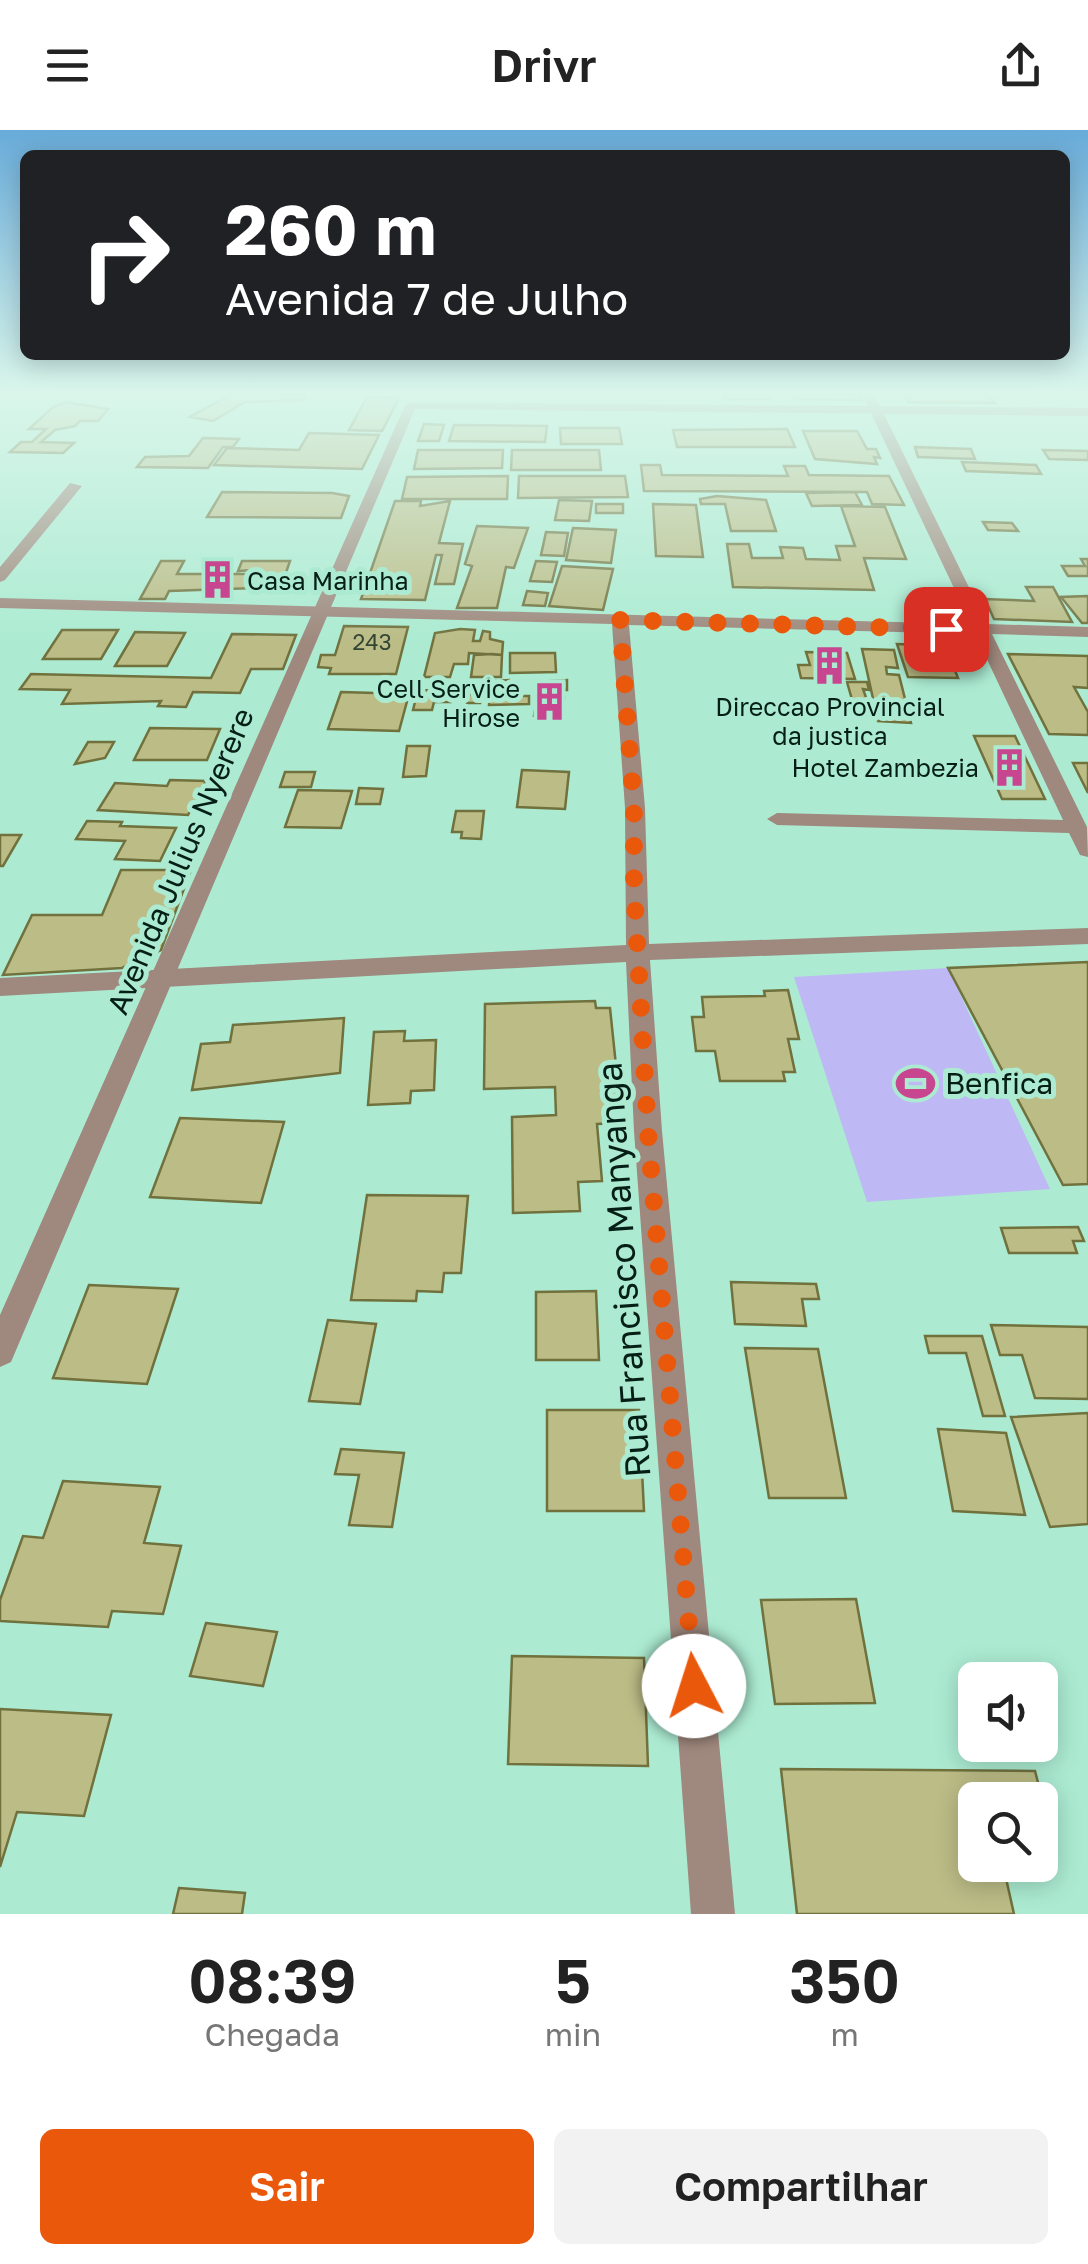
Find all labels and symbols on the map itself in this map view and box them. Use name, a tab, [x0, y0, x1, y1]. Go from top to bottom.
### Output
building icon: Casa Marinha	[196, 559, 238, 601]
place label: Casa Marinha	[247, 565, 409, 596]
pin	[904, 587, 989, 672]
house number: 243	[352, 628, 392, 655]
building icon: Direccao Provincial da justica	[809, 644, 851, 686]
place label: Cell Service Hirose	[376, 673, 520, 733]
building icon: Cell Service Hirose	[529, 681, 571, 723]
place label: Direccao Provincial da justica	[715, 691, 945, 751]
street label: Avenida Julius Nyerere	[99, 702, 261, 1020]
building icon: Hotel Zambezia	[988, 746, 1030, 788]
place label: Hotel Zambezia	[792, 752, 979, 783]
street label: Rua Francisco Manyanga	[588, 1061, 658, 1479]
sports icon: Benfica	[894, 1062, 936, 1104]
place label: Benfica	[945, 1065, 1053, 1101]
position arrow	[642, 1634, 746, 1738]

